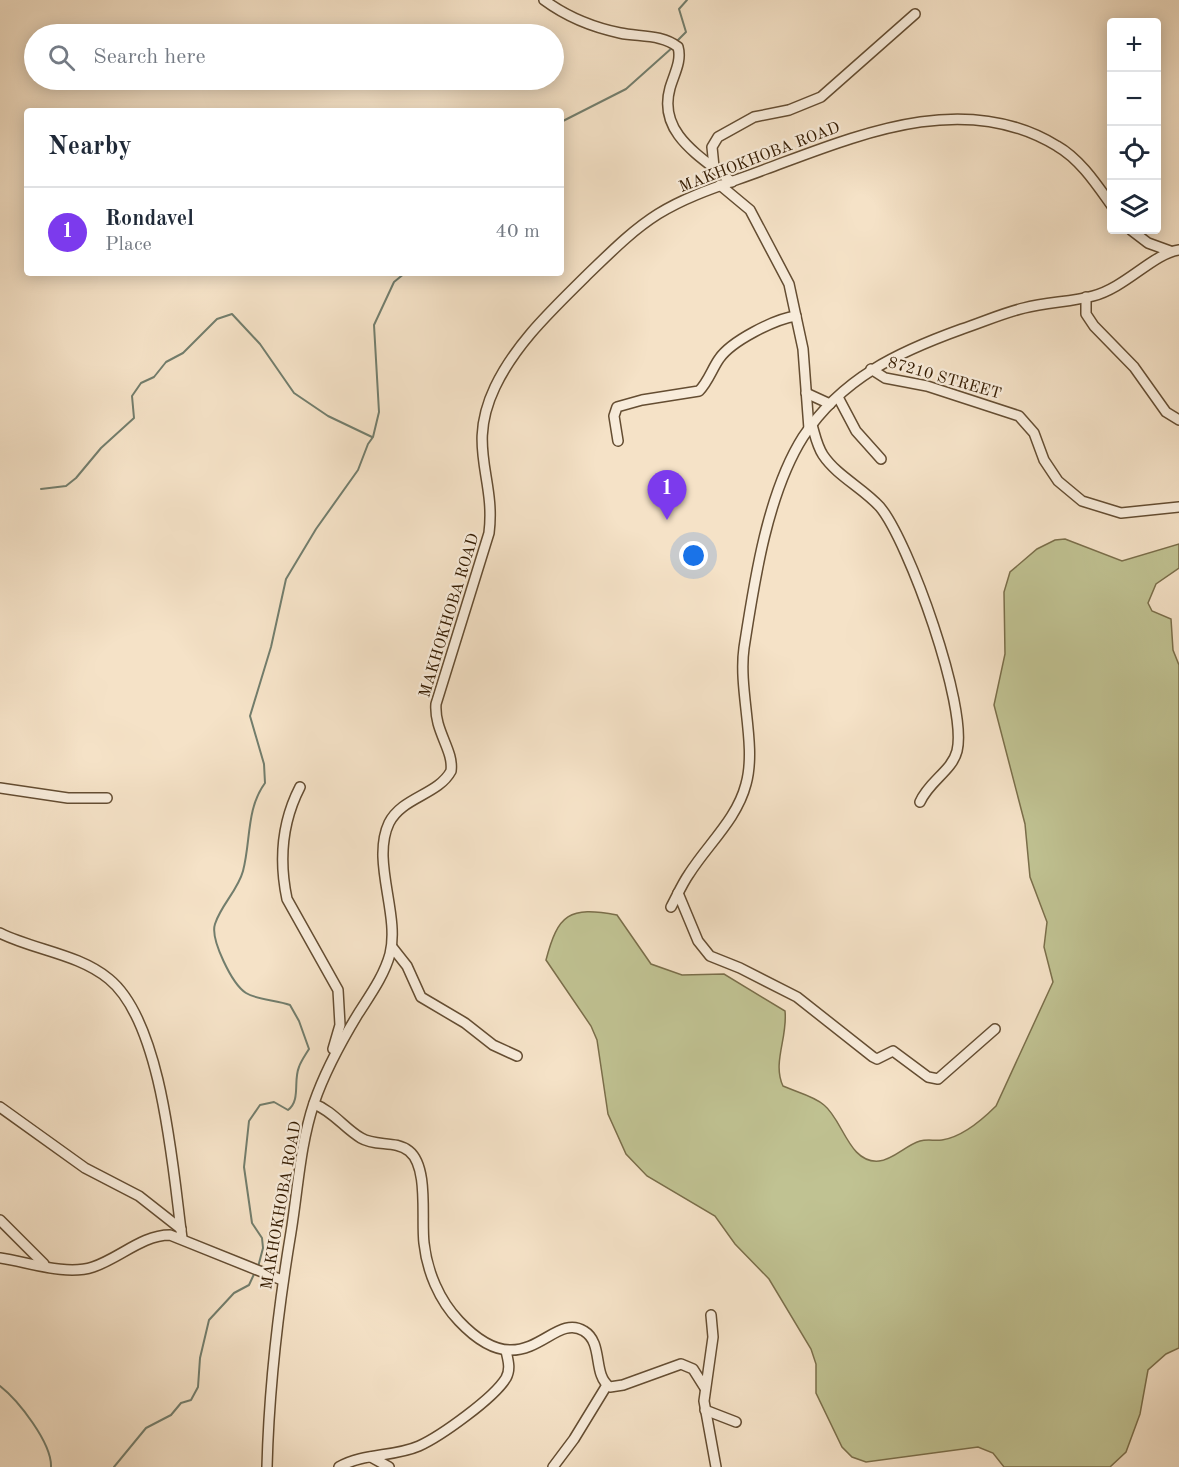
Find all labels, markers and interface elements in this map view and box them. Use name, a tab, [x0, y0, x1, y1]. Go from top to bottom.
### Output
map controls	[1107, 18, 1161, 234]
button: +	[1107, 18, 1161, 72]
search box	[24, 24, 564, 90]
icon: search	[45, 41, 78, 74]
text: Search here	[93, 46, 206, 68]
button: −	[1107, 72, 1161, 126]
street label: MAKHOKHOBA ROAD	[677, 120, 842, 196]
button: locate	[1107, 126, 1161, 180]
text: Nearby	[48, 134, 132, 160]
button: layers	[1107, 180, 1161, 234]
text: Rondavel	[105, 208, 194, 230]
text: 1	[62, 222, 73, 242]
text: 40 m	[495, 222, 540, 242]
text: Place	[105, 235, 152, 255]
street label: 87210 STREET	[886, 355, 1003, 403]
pin: 1	[648, 470, 686, 520]
street label: MAKHOKHOBA ROAD	[417, 532, 483, 700]
your location	[679, 541, 708, 570]
street label: MAKHOKHOBA ROAD	[259, 1120, 305, 1291]

